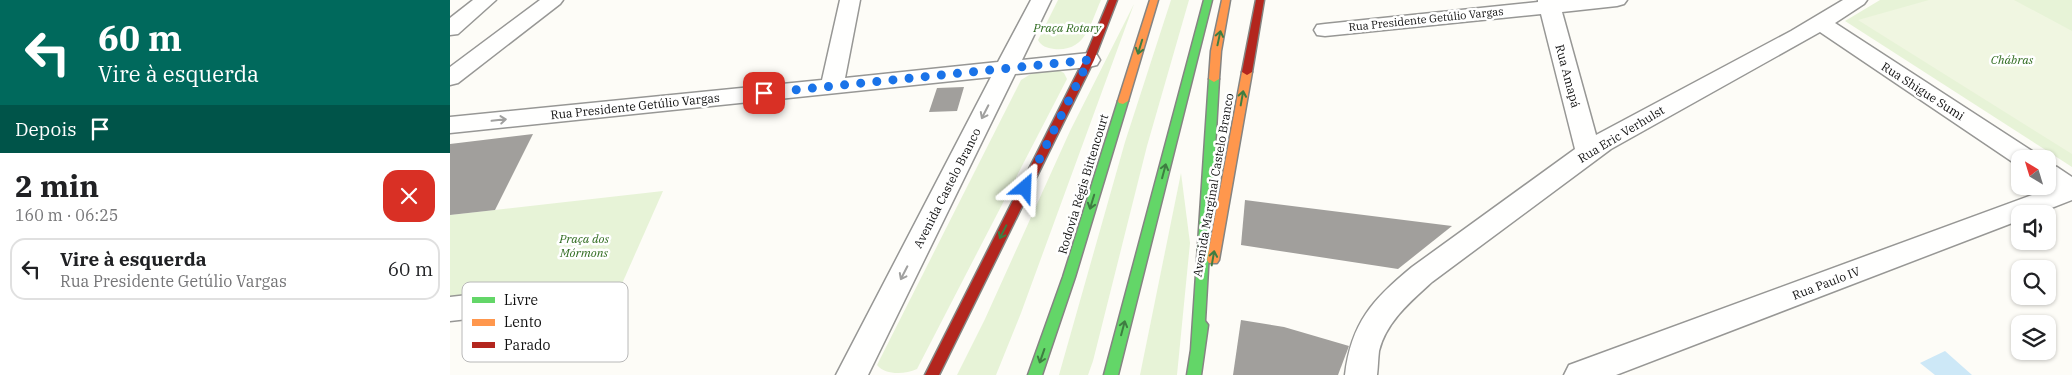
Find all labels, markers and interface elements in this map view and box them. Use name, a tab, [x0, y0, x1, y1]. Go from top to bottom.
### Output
street label: Rua Presidente Getúlio Vargas	[1348, 4, 1504, 34]
text: 60 m	[98, 15, 182, 61]
icon: left	[15, 20, 80, 85]
park label: Praça Rotary	[1032, 20, 1102, 35]
one-way arrow	[1214, 31, 1224, 47]
one-way arrow	[1134, 38, 1144, 54]
street label: Rua Amapá	[1552, 43, 1584, 110]
park label: Chábras	[1991, 52, 2034, 67]
text: Vire à esquerda	[98, 59, 259, 88]
street label: Rua Shigue Sumi	[1879, 59, 1968, 124]
pin	[743, 72, 785, 114]
icon: arrive	[750, 79, 778, 107]
street label: Rua Presidente Getúlio Vargas	[550, 90, 720, 122]
one-way arrow	[1238, 90, 1248, 106]
street label: Avenida Marginal Castelo Branco	[1189, 92, 1237, 278]
street label: Rua Eric Verhulst	[1575, 102, 1667, 166]
one-way arrow	[980, 104, 989, 119]
street label: Rodovia Régis Bittencourt	[1055, 112, 1111, 256]
icon: arrive	[86, 115, 114, 143]
one-way arrow	[490, 115, 506, 125]
text: Depois	[15, 117, 76, 141]
street label: Avenida Castelo Branco	[910, 125, 984, 251]
north arrow	[2011, 150, 2056, 195]
map controls	[2011, 150, 2056, 360]
position arrow	[998, 161, 1050, 213]
one-way arrow	[1159, 163, 1169, 179]
text: 2 min	[15, 166, 99, 205]
button: close	[383, 170, 435, 222]
one-way arrow	[1087, 194, 1097, 210]
text: 160 m · 06:25	[15, 205, 118, 225]
button: sound	[2011, 205, 2056, 250]
one-way arrow	[998, 224, 1008, 239]
park label: Praça dos Mórmons	[558, 231, 609, 260]
text: Vire à esquerda	[60, 247, 207, 271]
one-way arrow	[1209, 250, 1219, 266]
icon: left	[17, 255, 45, 283]
text: 60 m	[388, 257, 433, 281]
button: search	[2011, 260, 2056, 305]
street label: Rua Paulo IV	[1790, 263, 1862, 303]
one-way arrow	[899, 265, 909, 280]
text: Rua Presidente Getúlio Vargas	[60, 271, 287, 291]
legend	[462, 282, 628, 362]
text: Livre	[504, 291, 538, 309]
text: Lento	[504, 313, 542, 331]
button: layers	[2011, 315, 2056, 360]
one-way arrow	[1119, 320, 1128, 336]
text: Parado	[504, 336, 551, 354]
one-way arrow	[1037, 348, 1046, 364]

